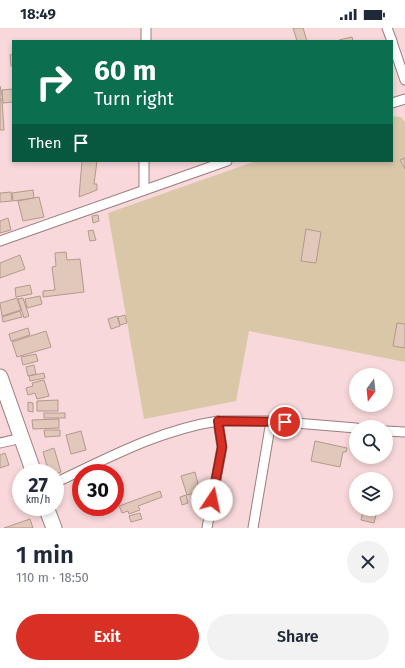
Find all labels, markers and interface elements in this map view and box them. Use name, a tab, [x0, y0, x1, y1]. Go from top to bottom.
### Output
text: 18:49	[20, 5, 56, 23]
text: 60 m	[94, 54, 156, 87]
icon: right	[28, 56, 80, 108]
text: Turn right	[94, 88, 174, 110]
icon: arrive	[70, 132, 92, 154]
text: Then	[28, 134, 62, 152]
north arrow	[349, 368, 393, 412]
map controls	[349, 368, 393, 516]
pin	[268, 405, 302, 439]
icon: arrive	[274, 411, 296, 433]
button: search	[349, 420, 393, 464]
speed limit sign: 30	[72, 464, 124, 516]
button: layers	[349, 472, 393, 516]
text: 27	[28, 473, 48, 497]
position arrow	[191, 479, 233, 521]
text: km/h	[26, 494, 50, 506]
text: 1 min	[16, 541, 74, 569]
button: close	[347, 541, 389, 583]
text: 110 m · 18:50	[16, 570, 89, 585]
button: Exit	[16, 614, 199, 660]
button: Share	[207, 614, 389, 660]

